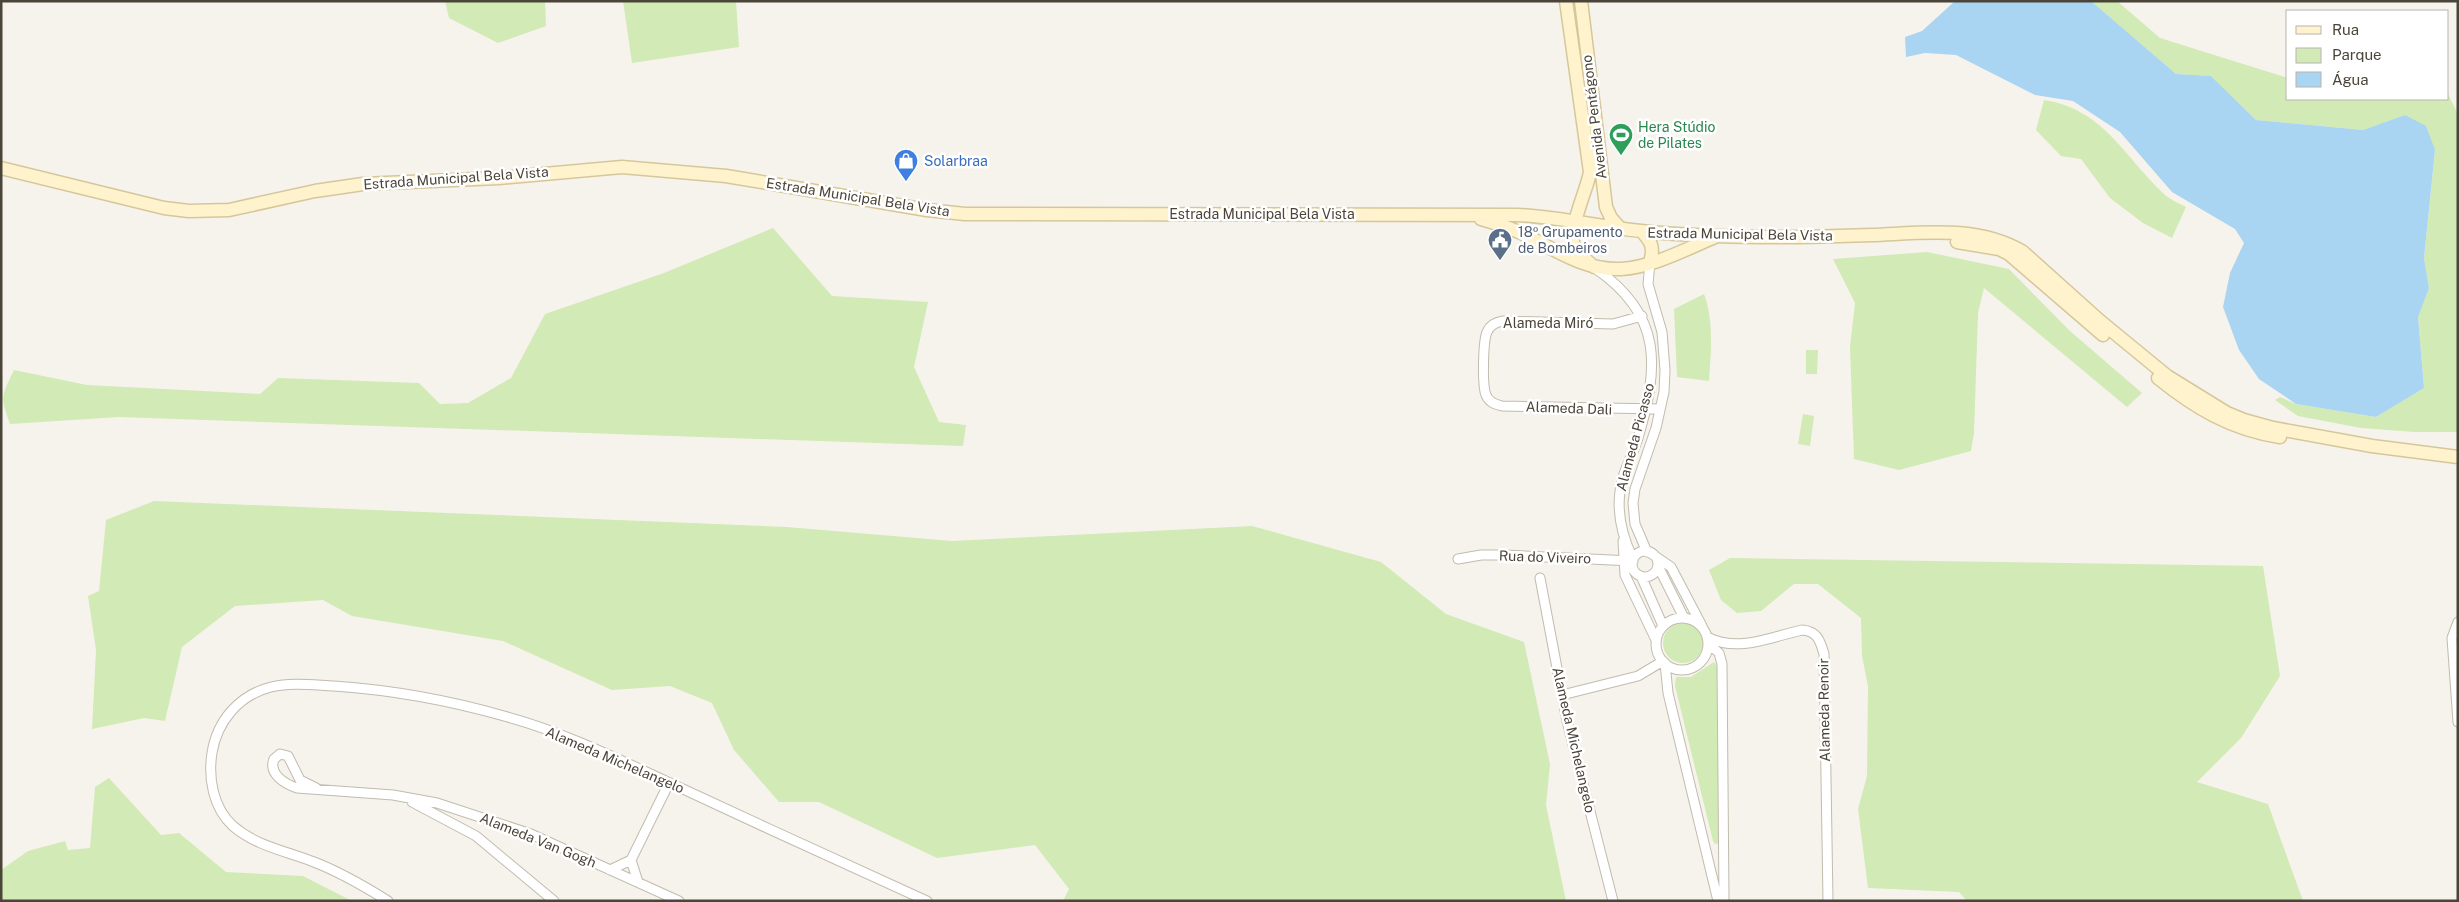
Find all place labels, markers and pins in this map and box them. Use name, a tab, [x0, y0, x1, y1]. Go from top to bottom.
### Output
place label: Hera Stúdio de Pilates	[1638, 119, 1715, 151]
sports icon: Hera Stúdio de Pilates	[1608, 122, 1634, 156]
shop icon: Solarbraa	[893, 148, 919, 182]
place label: Solarbraa	[924, 153, 988, 169]
place label: 18º Grupamento de Bombeiros	[1518, 224, 1623, 256]
public building icon: 18º Grupamento de Bombeiros	[1487, 227, 1513, 261]

